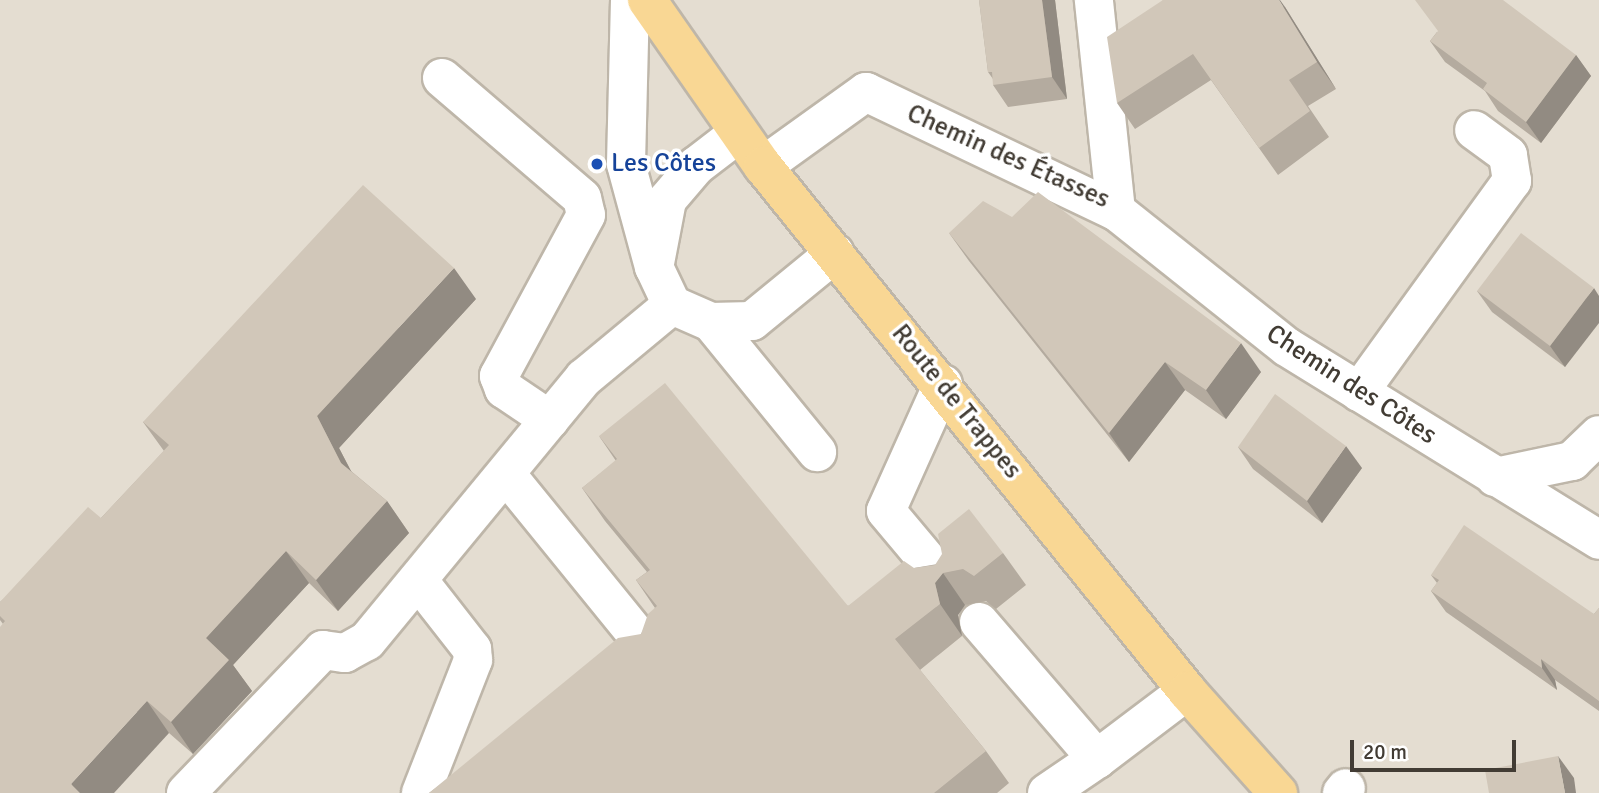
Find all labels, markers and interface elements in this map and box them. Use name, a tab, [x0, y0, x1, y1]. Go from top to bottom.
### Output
street label: Chemin des Étasses	[902, 98, 1114, 216]
place label: Les Côtes	[611, 148, 716, 180]
marker: Les Côtes	[589, 156, 605, 172]
street label: Chemin des Côtes	[1260, 318, 1442, 452]
street label: Route de Trappes	[884, 319, 1028, 485]
scale bar	[1354, 726, 1520, 770]
text: 20 m	[1363, 739, 1407, 765]

